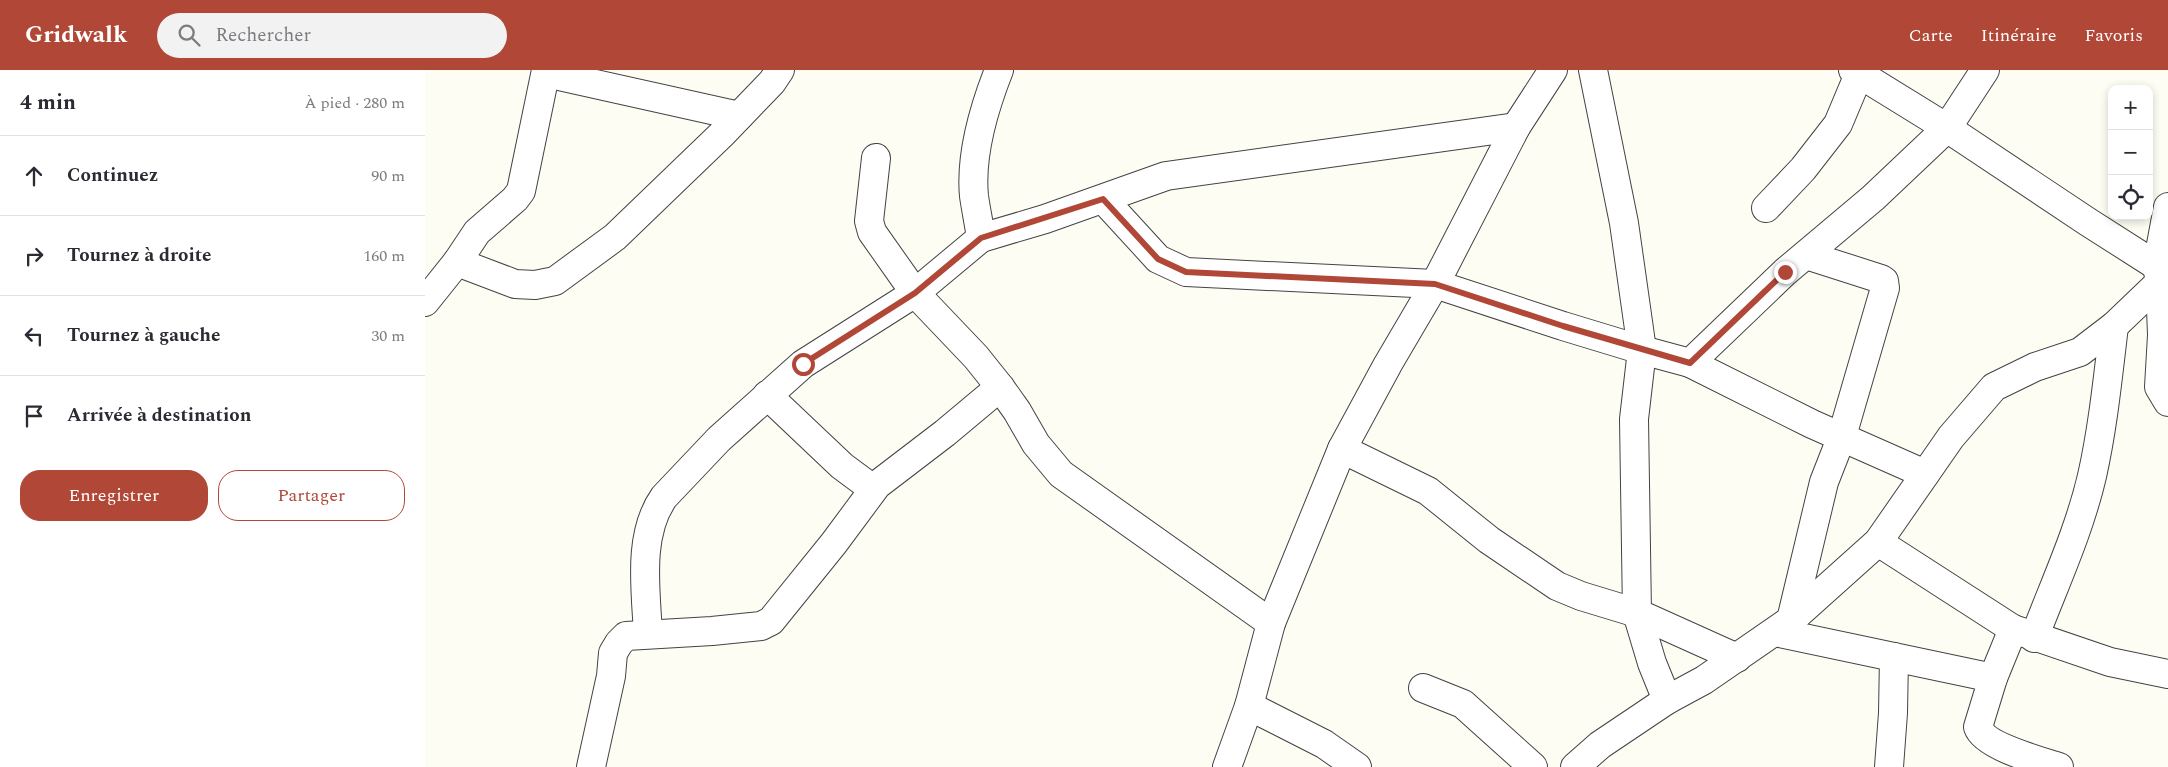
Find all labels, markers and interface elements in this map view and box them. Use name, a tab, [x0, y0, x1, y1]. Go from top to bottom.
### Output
search box	[157, 13, 507, 58]
text: Gridwalk	[25, 17, 127, 53]
icon: search	[175, 21, 203, 49]
text: Rechercher	[215, 21, 311, 50]
text: Carte	[1909, 22, 1953, 49]
text: Itinéraire	[1981, 22, 2057, 49]
text: Favoris	[2085, 22, 2143, 49]
map controls	[2108, 85, 2153, 220]
button: +	[2108, 85, 2153, 130]
text: 4 min	[20, 87, 76, 119]
text: À pied · 280 m	[304, 91, 405, 115]
button: −	[2108, 130, 2153, 175]
text: Continuez	[67, 161, 158, 190]
icon: ahead	[20, 162, 48, 190]
text: 90 m	[371, 164, 405, 188]
button: locate	[2108, 175, 2153, 220]
text: Tournez à droite	[67, 241, 211, 270]
icon: right	[20, 242, 48, 270]
text: 160 m	[363, 244, 405, 268]
route end	[1774, 261, 1797, 284]
text: Tournez à gauche	[67, 321, 220, 350]
icon: left	[20, 322, 48, 350]
text: 30 m	[371, 324, 405, 348]
route start	[792, 353, 815, 376]
text: Arrivée à destination	[67, 401, 251, 430]
icon: arrive	[20, 402, 48, 430]
button: Enregistrer	[20, 470, 208, 521]
button: Partager	[218, 470, 405, 521]

